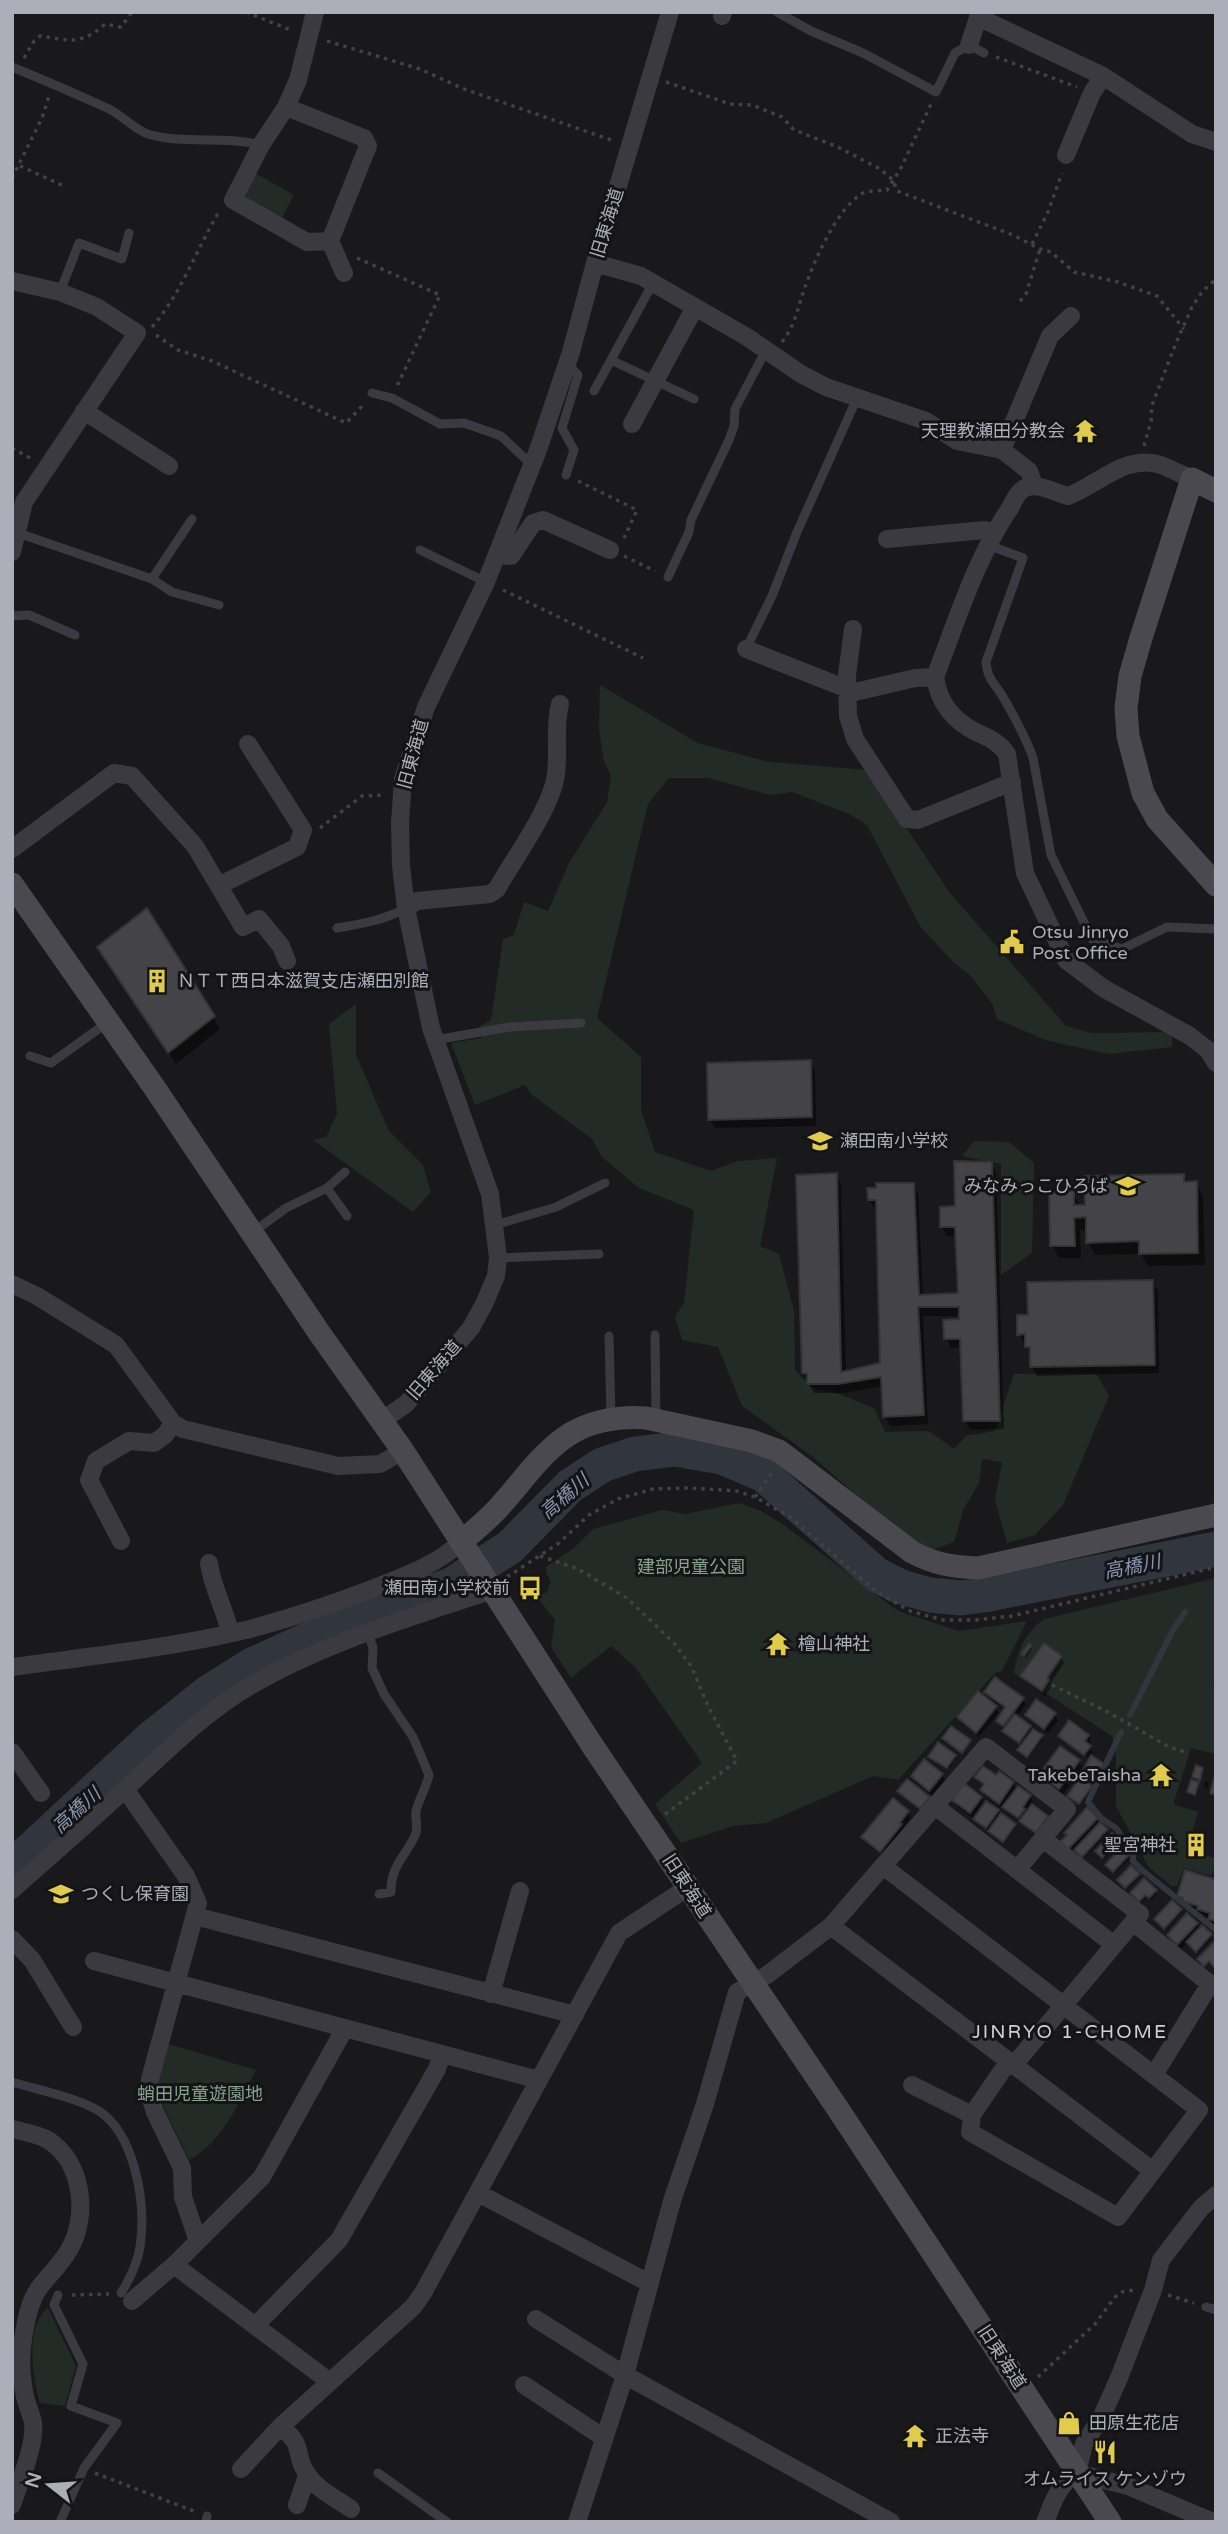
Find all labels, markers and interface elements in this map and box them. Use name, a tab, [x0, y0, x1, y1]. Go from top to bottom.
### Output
street label: 旧東海道	[586, 185, 628, 261]
temple icon: 天理教瀬田分教会	[1071, 417, 1099, 445]
place label: 天理教瀬田分教会	[921, 420, 1065, 442]
street label: 旧東海道	[393, 716, 433, 792]
place label: Otsu Jinryo Post Office	[1032, 921, 1129, 964]
public building icon: Otsu Jinryo Post Office	[998, 928, 1026, 956]
building icon: ＮＴＴ西日本滋賀支店瀬田別館	[143, 967, 171, 995]
place label: ＮＴＴ西日本滋賀支店瀬田別館	[177, 970, 429, 992]
school or university icon: 瀬田南小学校	[806, 1127, 834, 1155]
place label: 瀬田南小学校	[840, 1130, 948, 1152]
school or university icon: みなみっこひろば	[1114, 1172, 1142, 1200]
place label: みなみっこひろば	[964, 1175, 1108, 1197]
street label: 旧東海道	[402, 1336, 466, 1404]
water label: 高橋川	[536, 1468, 595, 1524]
water label: 高橋川	[1102, 1550, 1164, 1583]
park label: 建部児童公園	[637, 1556, 745, 1578]
bus stop icon: 瀬田南小学校前	[516, 1574, 544, 1602]
place label: 瀬田南小学校前	[384, 1577, 510, 1599]
temple icon: 檜山神社	[764, 1630, 792, 1658]
place label: 檜山神社	[798, 1633, 870, 1655]
temple icon: TakebeTaisha	[1147, 1761, 1175, 1789]
place label: TakebeTaisha	[1028, 1764, 1141, 1786]
water label: 高橋川	[48, 1782, 107, 1838]
building icon: 聖宮神社	[1182, 1831, 1210, 1859]
place label: 聖宮神社	[1104, 1834, 1176, 1856]
street label: 旧東海道	[658, 1850, 716, 1922]
school or university icon: つくし保育園	[47, 1880, 75, 1908]
place label: つくし保育園	[81, 1883, 189, 1905]
district label: JINRYO 1-CHOME	[972, 2021, 1168, 2043]
park label: 蛸田児童遊園地	[137, 2083, 263, 2105]
street label: 旧東海道	[973, 2321, 1031, 2393]
shop icon: 田原生花店	[1055, 2409, 1083, 2437]
place label: 田原生花店	[1089, 2412, 1179, 2434]
temple icon: 正法寺	[901, 2422, 929, 2450]
place label: 正法寺	[935, 2425, 989, 2447]
restaurant icon: オムライス ケンゾウ	[1091, 2438, 1119, 2466]
north arrow	[14, 2450, 84, 2520]
place label: オムライス ケンゾウ	[1023, 2468, 1187, 2490]
text: N	[21, 2470, 46, 2491]

